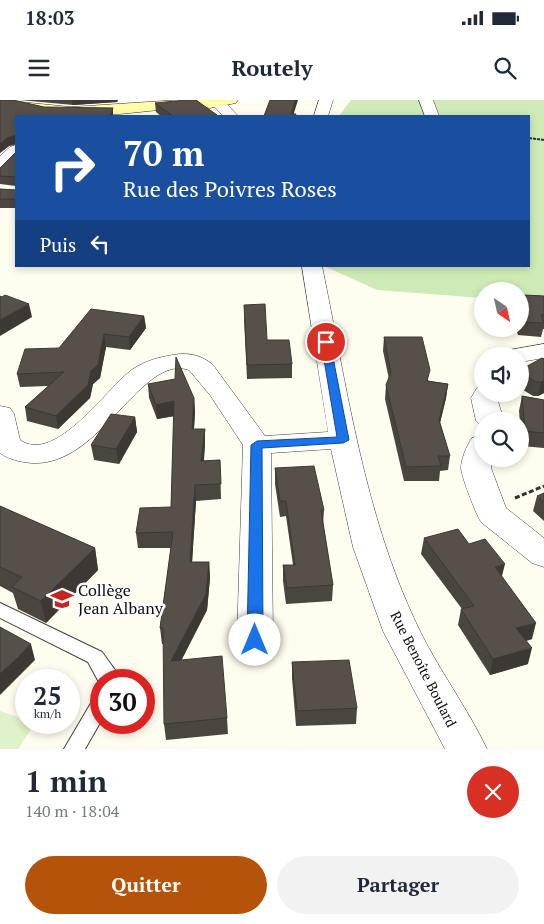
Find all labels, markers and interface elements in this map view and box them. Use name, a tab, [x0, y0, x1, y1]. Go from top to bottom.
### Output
text: 18:03	[25, 5, 74, 30]
text: Routely	[231, 53, 313, 82]
icon: menu	[25, 54, 53, 82]
icon: search	[491, 54, 519, 82]
text: 70 m	[123, 130, 204, 176]
icon: right	[40, 135, 105, 200]
text: Rue des Poivres Roses	[123, 174, 337, 203]
icon: left	[86, 230, 114, 258]
text: Puis	[40, 232, 76, 257]
north arrow	[474, 282, 529, 338]
map controls	[474, 282, 529, 467]
pin	[305, 321, 347, 363]
icon: arrive	[312, 328, 340, 356]
button: sound	[474, 347, 529, 402]
button: search	[474, 412, 529, 467]
place label: Collège Jean Albany	[78, 579, 164, 619]
school or university icon: Collège Jean Albany	[49, 586, 75, 612]
street label: Rue Benoîte Boulard	[387, 608, 462, 730]
position arrow	[228, 613, 280, 665]
speed limit sign: 30	[90, 669, 155, 734]
text: 25	[33, 679, 62, 712]
text: km/h	[34, 706, 61, 721]
text: 1 min	[25, 761, 107, 801]
button: close	[467, 766, 519, 818]
text: 140 m · 18:04	[25, 800, 119, 822]
button: Quitter	[25, 856, 267, 914]
button: Partager	[277, 856, 519, 914]

